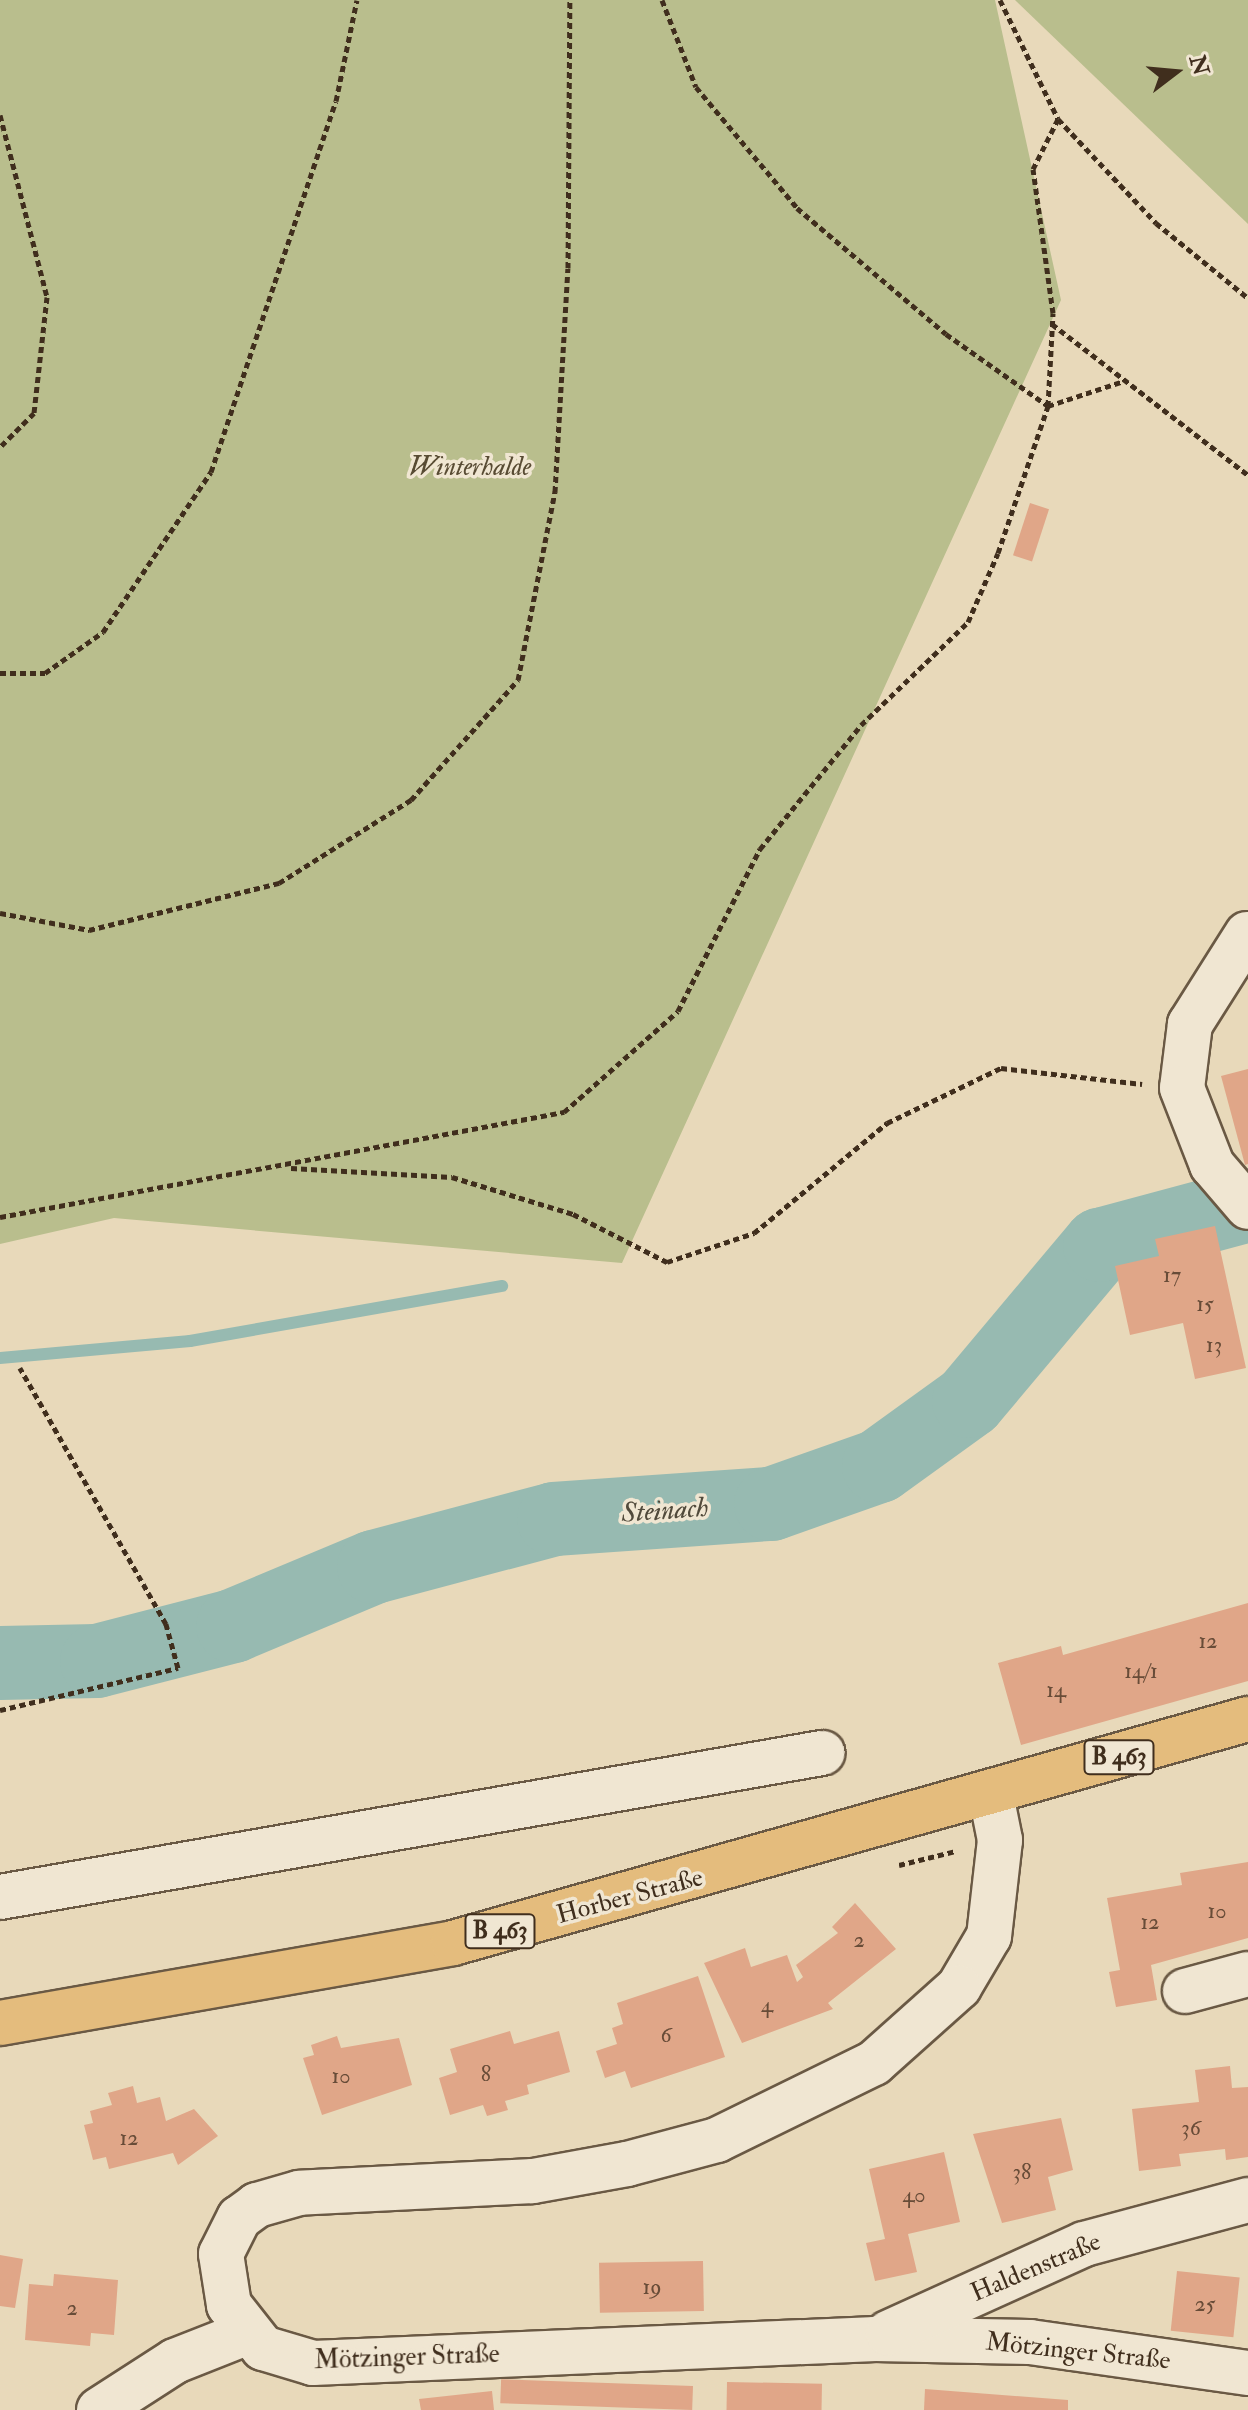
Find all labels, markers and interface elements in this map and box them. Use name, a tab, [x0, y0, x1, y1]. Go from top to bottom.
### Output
north arrow	[1136, 32, 1216, 112]
text: N	[1183, 52, 1215, 79]
park label: Winterhalde	[409, 452, 531, 484]
house number: 17	[1163, 1263, 1181, 1289]
house number: 15	[1196, 1292, 1214, 1318]
house number: 13	[1206, 1333, 1222, 1359]
water label: Steinach	[620, 1491, 710, 1531]
house number: 12	[1198, 1629, 1218, 1655]
house number: 14/1	[1124, 1659, 1158, 1685]
house number: 14	[1046, 1678, 1066, 1704]
road number: B 463	[1083, 1737, 1155, 1777]
street label: Horber Straße	[553, 1863, 707, 1931]
house number: 10	[1207, 1899, 1227, 1925]
house number: 12	[1140, 1910, 1160, 1936]
road number: B 463	[464, 1911, 536, 1951]
house number: 2	[853, 1928, 865, 1954]
house number: 4	[761, 1993, 773, 2019]
house number: 6	[660, 2023, 672, 2049]
house number: 8	[481, 2062, 491, 2088]
house number: 10	[331, 2064, 351, 2090]
house number: 36	[1181, 2116, 1201, 2142]
house number: 12	[119, 2126, 139, 2152]
house number: 38	[1013, 2160, 1031, 2186]
house number: 40	[902, 2183, 926, 2209]
street label: Haldenstraße	[966, 2227, 1106, 2309]
house number: 19	[642, 2275, 662, 2301]
house number: 25	[1195, 2292, 1215, 2318]
house number: 2	[66, 2296, 78, 2322]
street label: Mötzinger Straße	[984, 2327, 1172, 2377]
street label: Mötzinger Straße	[314, 2339, 500, 2377]

